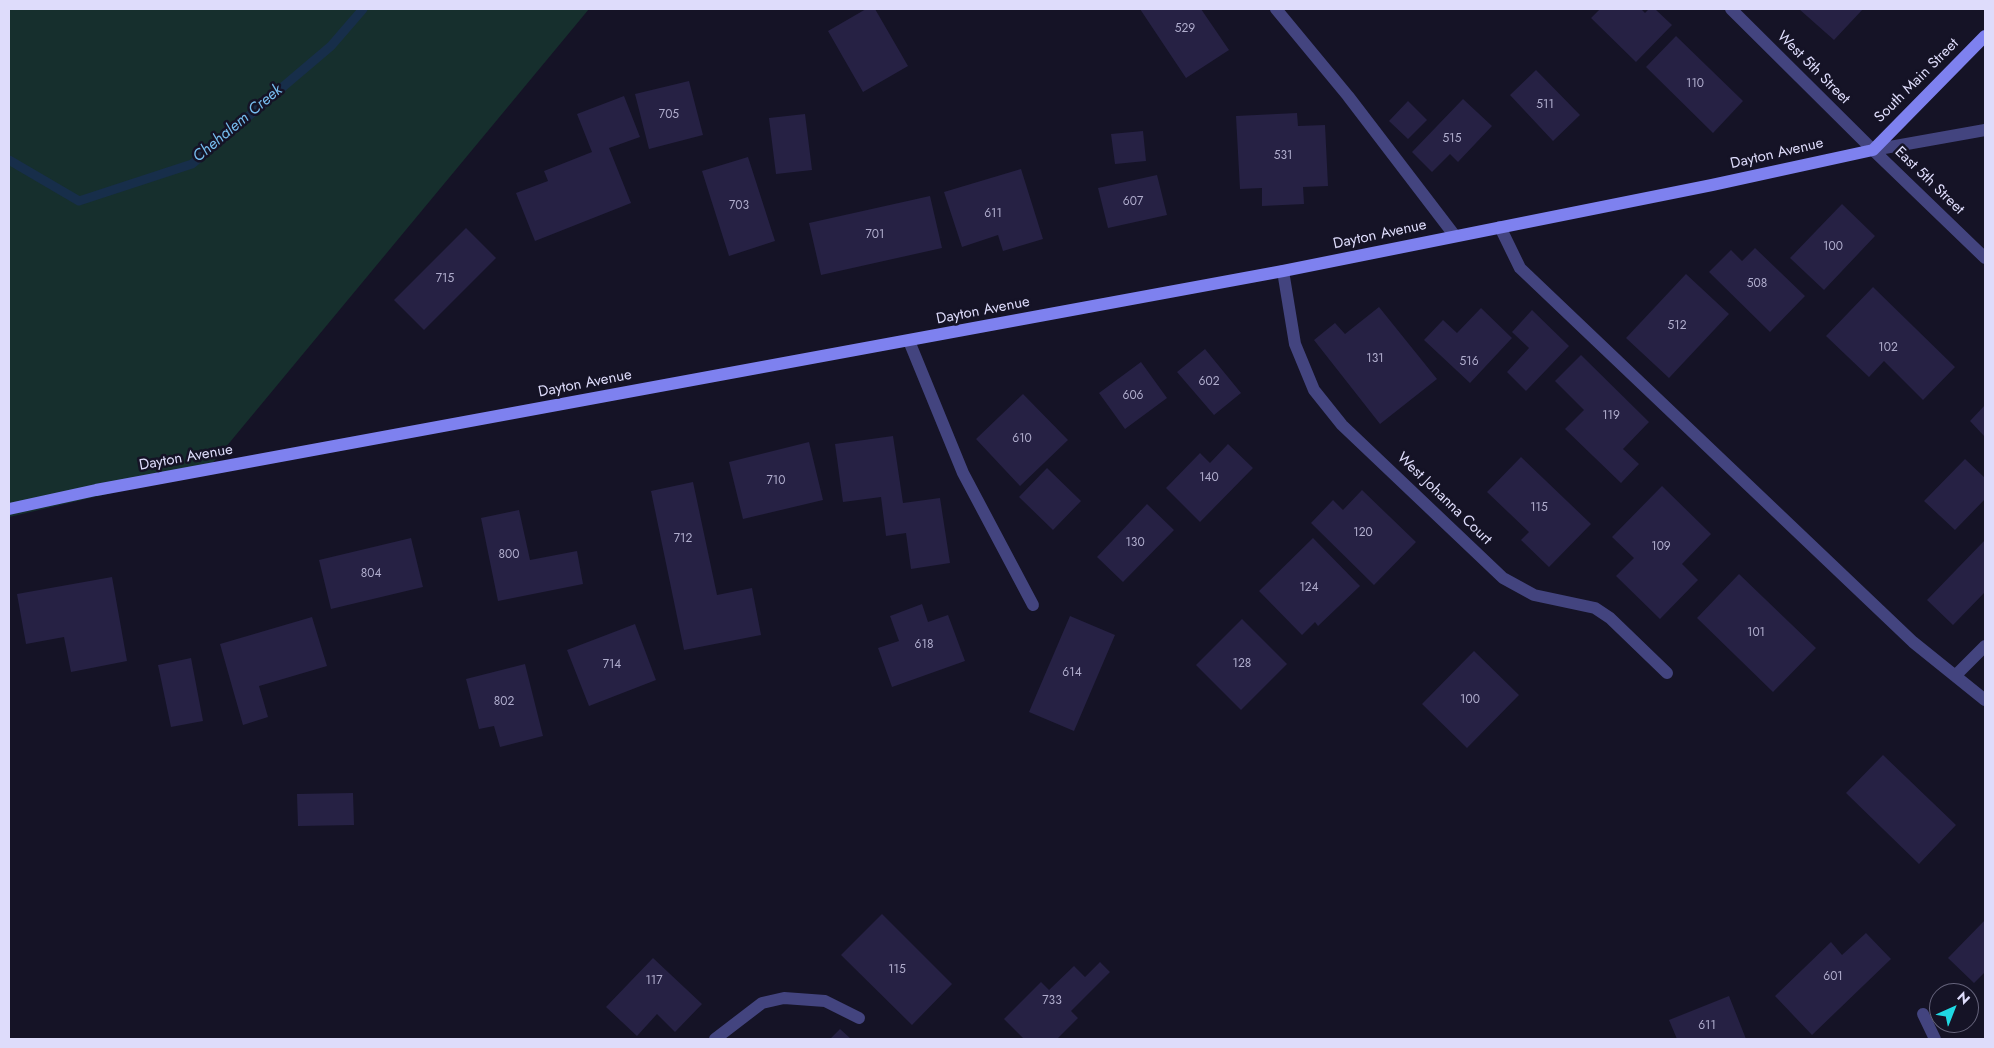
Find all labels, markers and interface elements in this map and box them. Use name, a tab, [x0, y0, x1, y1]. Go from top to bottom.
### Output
house number: 529	[1175, 22, 1195, 36]
street label: West 5th Street	[1773, 28, 1853, 108]
street label: South Main Street	[1871, 35, 1963, 127]
house number: 110	[1686, 77, 1704, 91]
water label: Chehalem Creek	[189, 81, 287, 167]
house number: 511	[1536, 98, 1554, 112]
house number: 705	[659, 108, 679, 122]
house number: 515	[1443, 132, 1461, 146]
street label: Dayton Avenue	[1729, 135, 1825, 173]
street label: East 5th Street	[1890, 143, 1968, 219]
house number: 531	[1274, 149, 1292, 163]
house number: 607	[1123, 195, 1143, 209]
house number: 703	[729, 199, 749, 213]
house number: 611	[984, 207, 1002, 221]
street label: Dayton Avenue	[1332, 216, 1428, 254]
house number: 701	[866, 228, 884, 242]
house number: 100	[1823, 240, 1843, 254]
house number: 715	[436, 272, 454, 286]
house number: 508	[1747, 277, 1767, 291]
street label: Dayton Avenue	[935, 293, 1031, 329]
house number: 512	[1668, 319, 1686, 333]
house number: 102	[1878, 341, 1898, 355]
house number: 131	[1366, 352, 1384, 366]
house number: 516	[1459, 355, 1479, 369]
street label: Dayton Avenue	[537, 366, 633, 402]
house number: 602	[1199, 375, 1219, 389]
house number: 606	[1122, 389, 1144, 403]
house number: 119	[1602, 409, 1620, 423]
house number: 610	[1012, 432, 1032, 446]
street label: Dayton Avenue	[138, 441, 234, 475]
street label: West Johanna Court	[1393, 449, 1495, 549]
house number: 140	[1199, 471, 1219, 485]
house number: 710	[767, 474, 785, 488]
house number: 115	[1530, 501, 1548, 515]
house number: 120	[1353, 526, 1373, 540]
house number: 712	[674, 532, 692, 546]
house number: 130	[1125, 536, 1145, 550]
house number: 109	[1651, 540, 1671, 554]
house number: 800	[499, 548, 519, 562]
house number: 804	[361, 567, 381, 581]
house number: 124	[1299, 581, 1319, 595]
house number: 101	[1747, 626, 1765, 640]
house number: 618	[915, 638, 933, 652]
house number: 128	[1233, 657, 1251, 671]
house number: 714	[603, 658, 621, 672]
house number: 614	[1062, 666, 1082, 680]
house number: 100	[1460, 693, 1480, 707]
house number: 802	[494, 695, 514, 709]
house number: 115	[888, 963, 906, 977]
house number: 601	[1823, 970, 1843, 984]
house number: 117	[645, 974, 663, 988]
north arrow	[1929, 983, 1979, 1033]
text: N	[1953, 987, 1975, 1009]
house number: 733	[1042, 994, 1062, 1008]
house number: 611	[1698, 1019, 1716, 1033]

